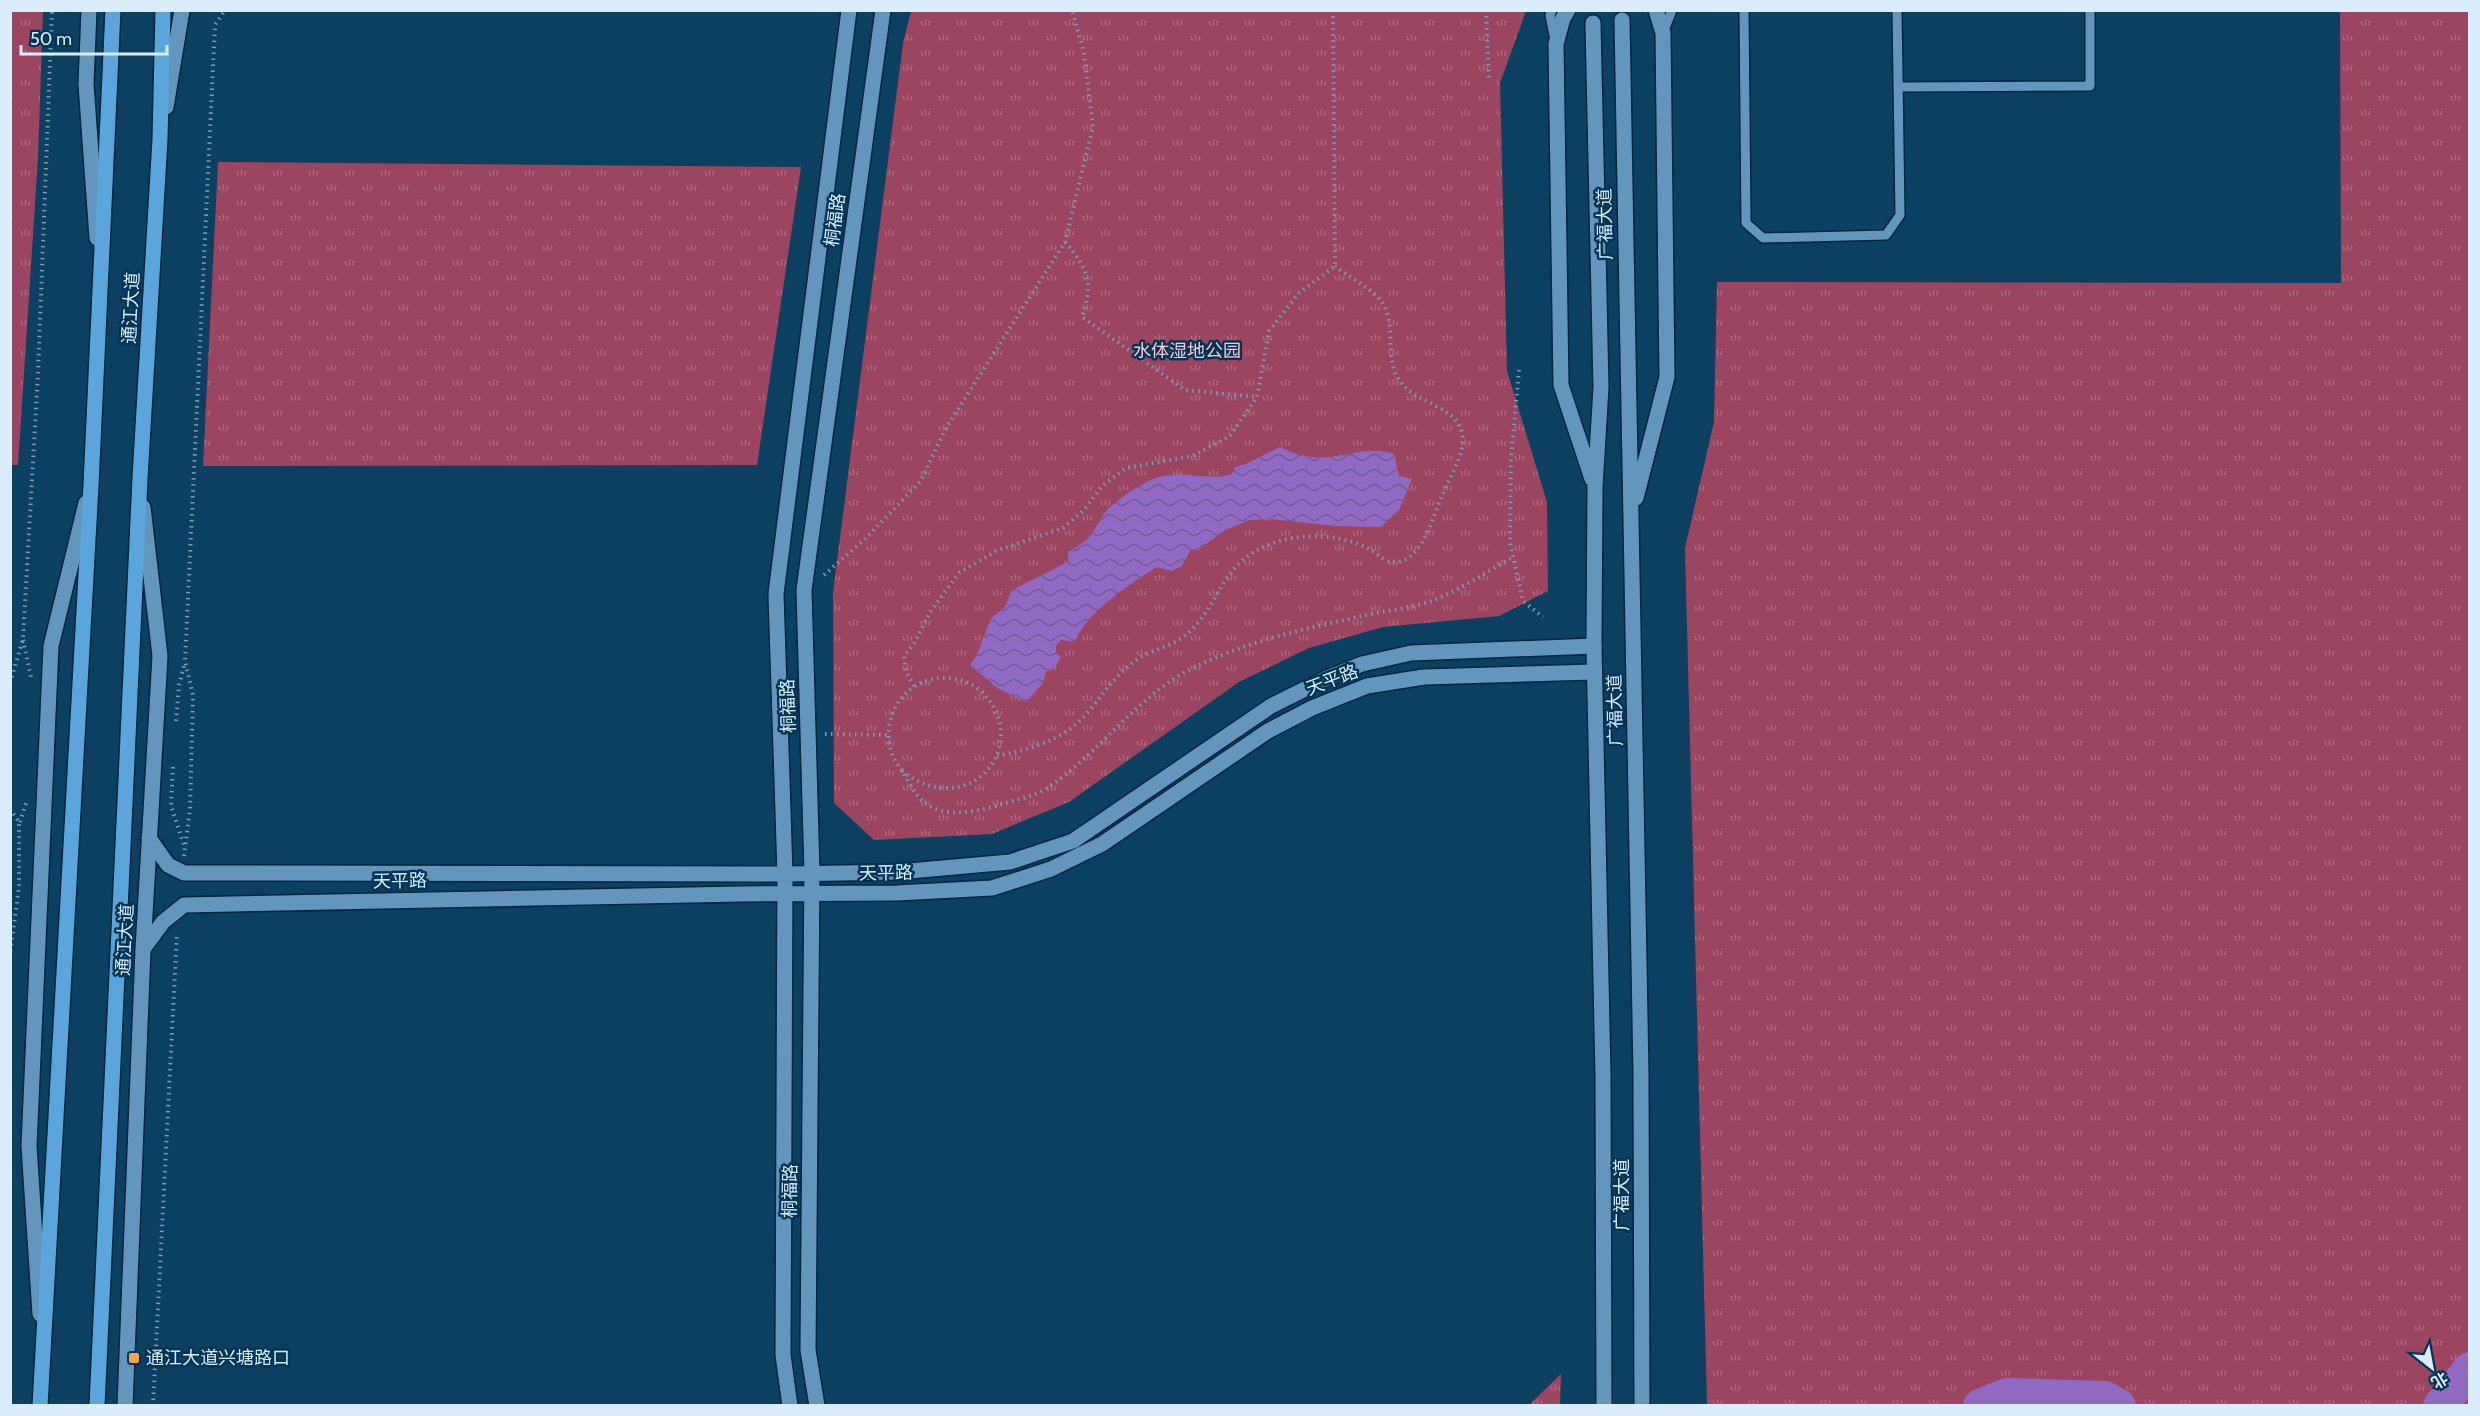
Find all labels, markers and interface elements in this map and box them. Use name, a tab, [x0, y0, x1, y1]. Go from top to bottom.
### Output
scale bar	[21, 18, 166, 56]
text: 50 m	[30, 28, 72, 50]
street label: 广福大道	[1593, 188, 1617, 260]
street label: 桐福路	[820, 192, 850, 248]
street label: 通江大道	[118, 271, 144, 345]
park label: 水体湿地公园	[1133, 340, 1241, 362]
street label: 天平路	[1303, 660, 1361, 700]
street label: 广福大道	[1603, 674, 1627, 746]
street label: 桐福路	[776, 679, 800, 733]
street label: 天平路	[859, 862, 913, 884]
street label: 天平路	[373, 870, 427, 892]
street label: 通江大道	[112, 903, 138, 977]
street label: 广福大道	[1611, 1159, 1633, 1231]
street label: 桐福路	[779, 1164, 801, 1218]
north arrow	[2402, 1338, 2462, 1398]
place label: 通江大道兴塘路口	[146, 1347, 290, 1369]
marker: 通江大道兴塘路口	[127, 1351, 141, 1365]
text: 北	[2428, 1368, 2451, 1393]

